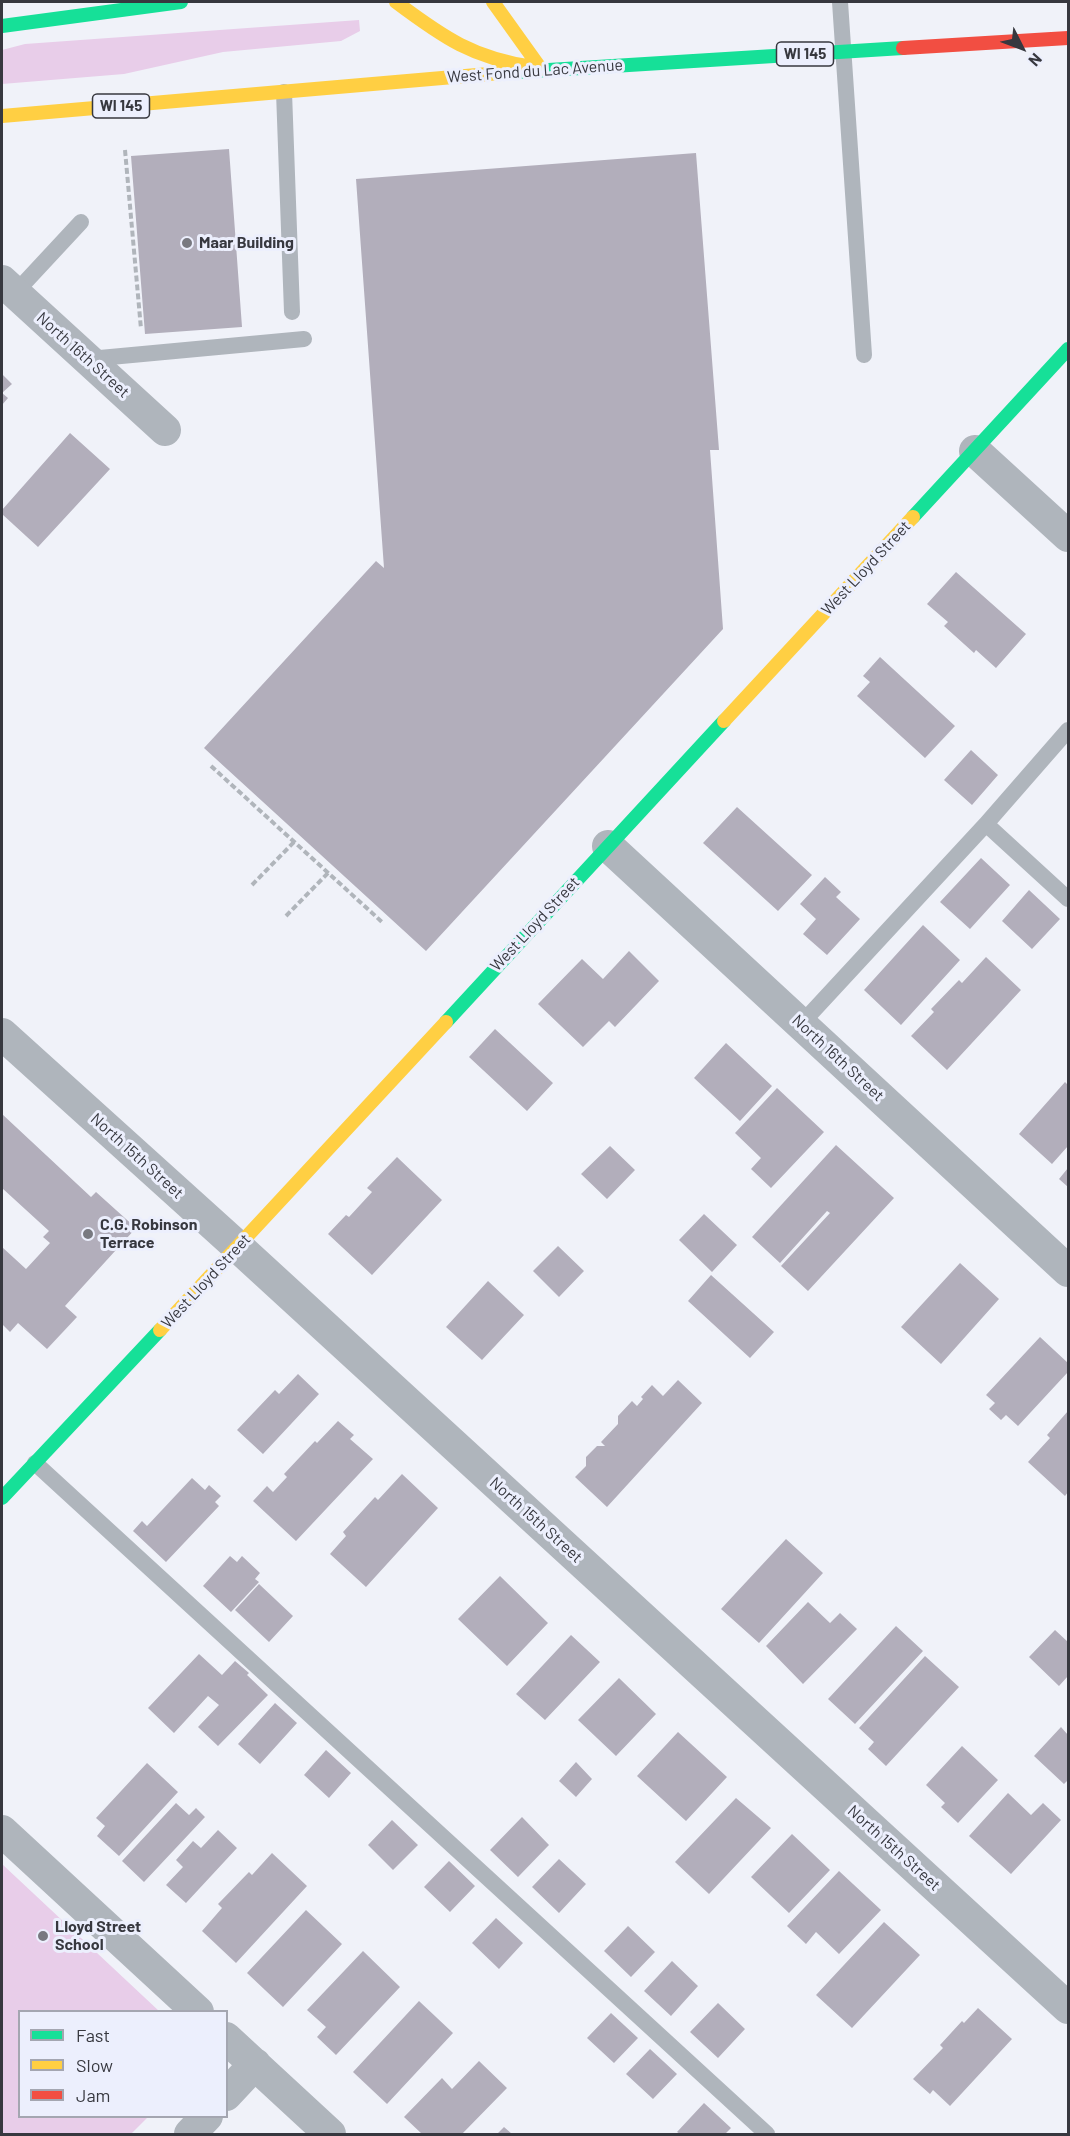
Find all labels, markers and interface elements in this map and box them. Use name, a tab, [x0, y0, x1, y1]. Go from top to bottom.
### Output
north arrow	[992, 18, 1052, 78]
road number: WI 145	[776, 42, 834, 66]
text: N	[1025, 50, 1046, 71]
street label: West Fond du Lac Avenue	[446, 55, 624, 87]
road number: WI 145	[92, 94, 150, 118]
place label: Maar Building	[199, 233, 294, 253]
marker: Maar Building	[180, 236, 194, 250]
street label: North 16th Street	[33, 308, 133, 402]
street label: West Lloyd Street	[817, 517, 915, 619]
street label: West Lloyd Street	[486, 873, 584, 975]
street label: North 16th Street	[788, 1011, 888, 1105]
street label: North 15th Street	[87, 1109, 187, 1203]
place label: C.G. Robinson Terrace	[100, 1215, 197, 1253]
marker: C.G. Robinson Terrace	[81, 1227, 95, 1241]
street label: West Lloyd Street	[157, 1230, 255, 1332]
street label: North 15th Street	[486, 1473, 586, 1567]
street label: North 15th Street	[844, 1801, 944, 1895]
place label: Lloyd Street School	[55, 1917, 141, 1955]
marker: Lloyd Street School	[36, 1929, 50, 1943]
legend	[18, 2010, 228, 2118]
text: Fast	[76, 2024, 110, 2046]
text: Slow	[76, 2054, 113, 2076]
text: Jam	[76, 2084, 110, 2106]

